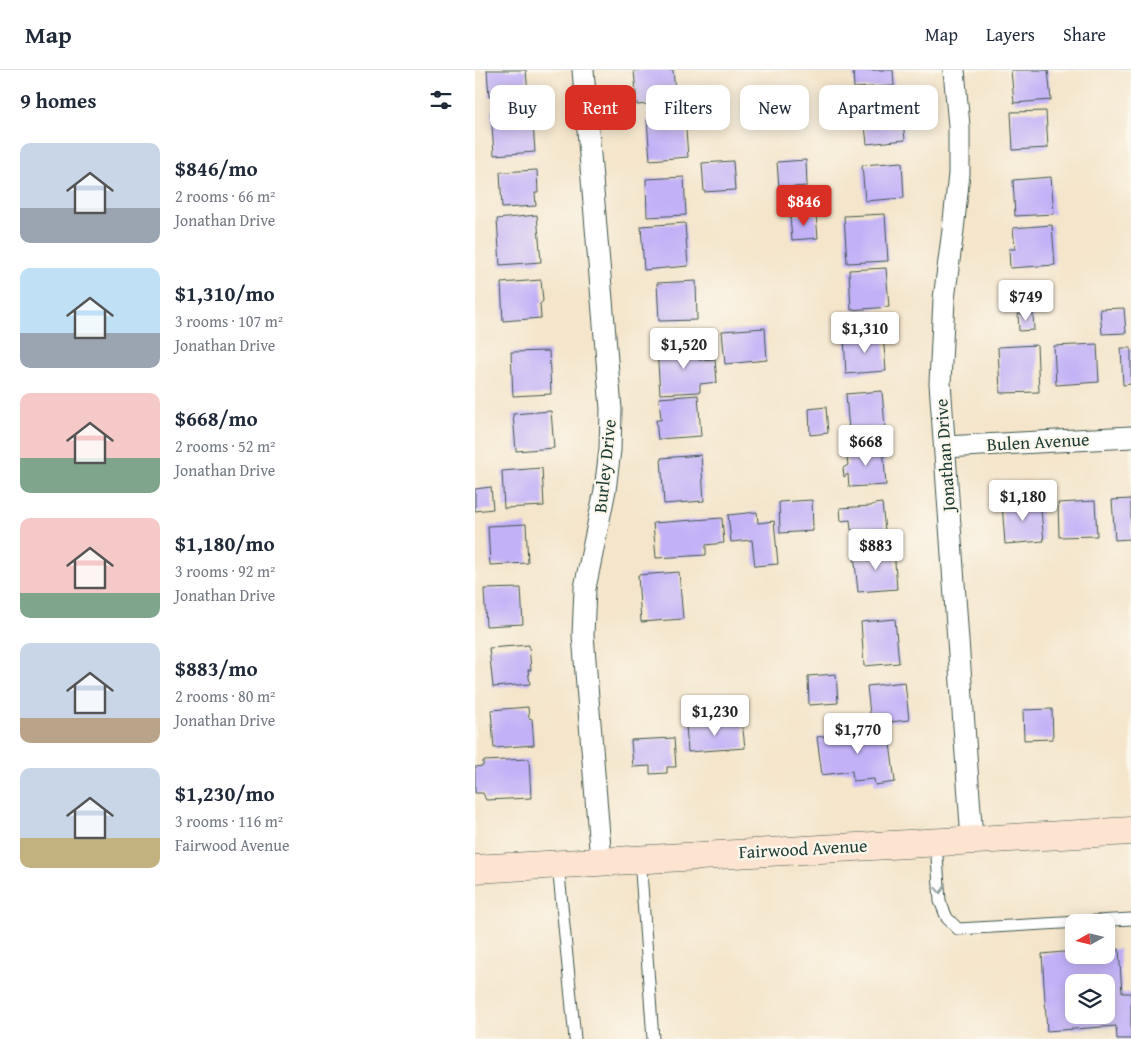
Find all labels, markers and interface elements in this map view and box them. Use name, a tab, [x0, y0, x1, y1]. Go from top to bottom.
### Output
text: Map	[25, 17, 72, 52]
text: Map	[925, 21, 958, 48]
text: Layers	[986, 21, 1035, 48]
text: Share	[1063, 21, 1106, 48]
text: 9 homes	[20, 85, 96, 116]
chip: Buy	[490, 85, 555, 130]
chip: Rent	[565, 85, 636, 130]
chip: Filters	[646, 85, 730, 130]
chip: New	[740, 85, 809, 130]
chip: Apartment	[819, 85, 938, 130]
icon: filters	[427, 86, 455, 114]
text: $846/mo	[175, 153, 258, 184]
icon: home	[60, 163, 120, 223]
text: 2 rooms · 66 m²	[175, 184, 275, 208]
pin: $846	[774, 184, 834, 227]
text: $846	[787, 189, 821, 213]
text: Jonathan Drive	[175, 208, 275, 232]
text: $1,310/mo	[175, 278, 275, 309]
pin: $749	[996, 280, 1056, 322]
text: $749	[1009, 284, 1043, 308]
icon: home	[60, 288, 120, 348]
text: 3 rooms · 107 m²	[175, 309, 283, 333]
pin: $1,310	[824, 312, 906, 354]
text: $1,310	[842, 316, 888, 340]
pin: $1,520	[643, 328, 725, 370]
text: $1,520	[661, 332, 707, 356]
text: Jonathan Drive	[175, 333, 275, 357]
street label: Jonathan Drive	[927, 398, 962, 514]
text: $668/mo	[175, 403, 258, 434]
icon: home	[60, 413, 120, 473]
street label: Burley Drive	[586, 418, 623, 514]
pin: $668	[836, 424, 896, 467]
street label: Bulen Avenue	[986, 425, 1090, 458]
text: $668	[849, 429, 883, 453]
text: 2 rooms · 52 m²	[175, 434, 275, 458]
text: Jonathan Drive	[175, 458, 275, 482]
pin: $1,180	[982, 480, 1064, 522]
text: $1,180	[1000, 484, 1046, 508]
text: $1,180/mo	[175, 528, 275, 559]
pin: $883	[846, 528, 906, 571]
text: $883	[859, 533, 893, 557]
icon: home	[60, 538, 120, 598]
text: 3 rooms · 92 m²	[175, 559, 275, 583]
text: Jonathan Drive	[175, 583, 275, 607]
text: $883/mo	[175, 653, 258, 684]
icon: home	[60, 663, 120, 723]
text: 2 rooms · 80 m²	[175, 684, 275, 708]
pin: $1,230	[674, 694, 756, 737]
text: $1,230	[692, 699, 738, 723]
text: Jonathan Drive	[175, 708, 275, 732]
pin: $1,770	[817, 712, 899, 755]
text: $1,770	[835, 717, 881, 741]
text: $1,230/mo	[175, 778, 275, 809]
icon: home	[60, 788, 120, 848]
text: 3 rooms · 116 m²	[175, 809, 283, 833]
street label: Fairwood Avenue	[738, 832, 868, 865]
text: Fairwood Avenue	[175, 833, 290, 857]
one-way arrow	[934, 887, 945, 895]
north arrow	[1065, 914, 1115, 964]
map controls	[1065, 914, 1115, 1024]
button: layers	[1065, 974, 1115, 1024]

